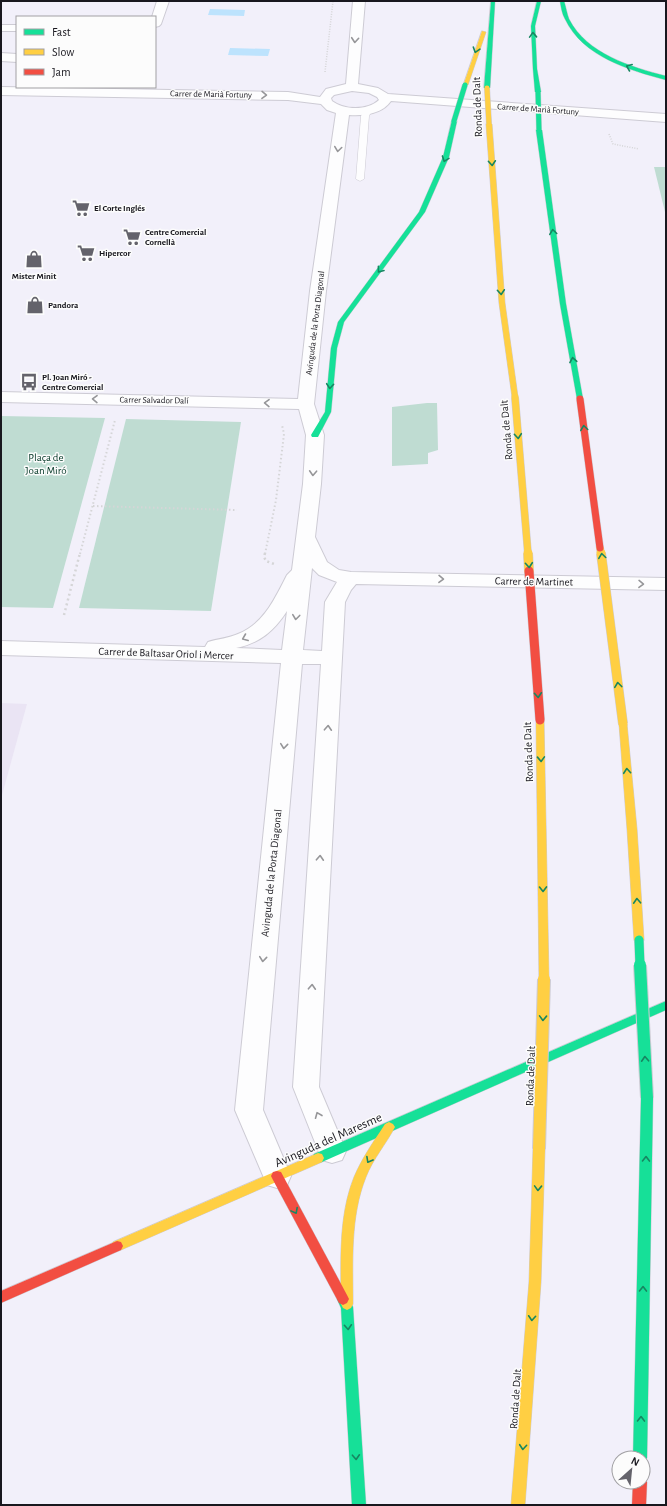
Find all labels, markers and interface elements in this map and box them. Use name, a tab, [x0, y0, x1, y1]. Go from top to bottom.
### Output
legend	[16, 16, 156, 88]
text: Fast	[52, 26, 71, 38]
one-way arrow	[529, 32, 538, 38]
one-way arrow	[351, 37, 360, 43]
text: Slow	[52, 46, 74, 58]
one-way arrow	[472, 46, 481, 53]
one-way arrow	[625, 63, 632, 71]
text: Jam	[52, 66, 71, 78]
street label: Ronda de Dalt	[471, 76, 484, 137]
street label: Carrer de Marià Fortuny	[170, 89, 252, 100]
one-way arrow	[261, 91, 267, 100]
street label: Carrer de Marià Fortuny	[497, 102, 579, 117]
one-way arrow	[333, 146, 342, 152]
one-way arrow	[441, 155, 449, 162]
one-way arrow	[487, 160, 496, 166]
supermarket icon: El Corte Inglés	[71, 198, 91, 218]
place label: El Corte Inglés	[94, 204, 146, 213]
supermarket icon: Centre Comercial Cornellà	[122, 227, 142, 247]
place label: Centre Comercial Cornellà	[145, 228, 206, 247]
one-way arrow	[549, 229, 558, 235]
supermarket icon: Hipercor	[76, 243, 96, 263]
shop icon: Mister Minit	[24, 249, 44, 269]
place label: Hipercor	[99, 249, 131, 258]
one-way arrow	[378, 266, 385, 273]
street label: Avinguda de la Porta Diagonal	[305, 270, 326, 376]
place label: Mister Minit	[12, 272, 56, 281]
one-way arrow	[496, 289, 505, 295]
shop icon: Pandora	[25, 295, 45, 315]
place label: Pandora	[48, 301, 79, 310]
one-way arrow	[569, 357, 578, 363]
bus stop icon: Pl. Joan Miró - Centre Comercial	[19, 372, 39, 392]
place label: Pl. Joan Miró - Centre Comercial	[42, 373, 103, 392]
one-way arrow	[326, 383, 335, 389]
one-way arrow	[92, 395, 98, 403]
street label: Carrer Salvador Dalí	[119, 395, 189, 406]
one-way arrow	[264, 399, 270, 407]
street label: Ronda de Dalt	[498, 399, 515, 460]
one-way arrow	[580, 425, 589, 431]
one-way arrow	[514, 433, 523, 439]
park label: Plaça de Joan Miró	[25, 452, 67, 476]
one-way arrow	[309, 471, 317, 477]
one-way arrow	[598, 553, 607, 560]
one-way arrow	[524, 562, 533, 568]
one-way arrow	[438, 575, 444, 583]
street label: Carrer de Martinet	[495, 575, 574, 588]
one-way arrow	[638, 579, 644, 588]
one-way arrow	[292, 613, 301, 620]
one-way arrow	[242, 634, 249, 642]
street label: Carrer de Baltasar Oriol i Mercer	[98, 646, 234, 661]
one-way arrow	[614, 682, 623, 688]
one-way arrow	[534, 692, 542, 698]
street label: Ronda de Dalt	[522, 721, 535, 782]
one-way arrow	[323, 725, 332, 731]
one-way arrow	[279, 743, 288, 749]
one-way arrow	[536, 756, 545, 762]
one-way arrow	[623, 768, 632, 774]
street label: Avinguda de la Porta Diagonal	[259, 809, 284, 937]
one-way arrow	[316, 855, 324, 861]
one-way arrow	[539, 886, 548, 892]
one-way arrow	[632, 898, 641, 904]
one-way arrow	[259, 956, 268, 962]
one-way arrow	[308, 984, 317, 990]
one-way arrow	[539, 1015, 547, 1021]
street label: Ronda de Dalt	[524, 1045, 537, 1106]
one-way arrow	[640, 1056, 649, 1062]
street label: Avinguda del Maresme	[273, 1111, 384, 1170]
one-way arrow	[315, 1111, 323, 1119]
one-way arrow	[366, 1156, 373, 1163]
one-way arrow	[641, 1156, 650, 1162]
one-way arrow	[534, 1185, 542, 1191]
one-way arrow	[290, 1206, 298, 1214]
one-way arrow	[639, 1286, 647, 1292]
one-way arrow	[528, 1315, 537, 1321]
one-way arrow	[344, 1324, 353, 1330]
street label: Ronda de Dalt	[508, 1368, 523, 1429]
one-way arrow	[637, 1416, 645, 1422]
one-way arrow	[519, 1444, 528, 1450]
north arrow	[611, 1450, 651, 1490]
one-way arrow	[352, 1454, 361, 1460]
text: N	[629, 1455, 641, 1468]

